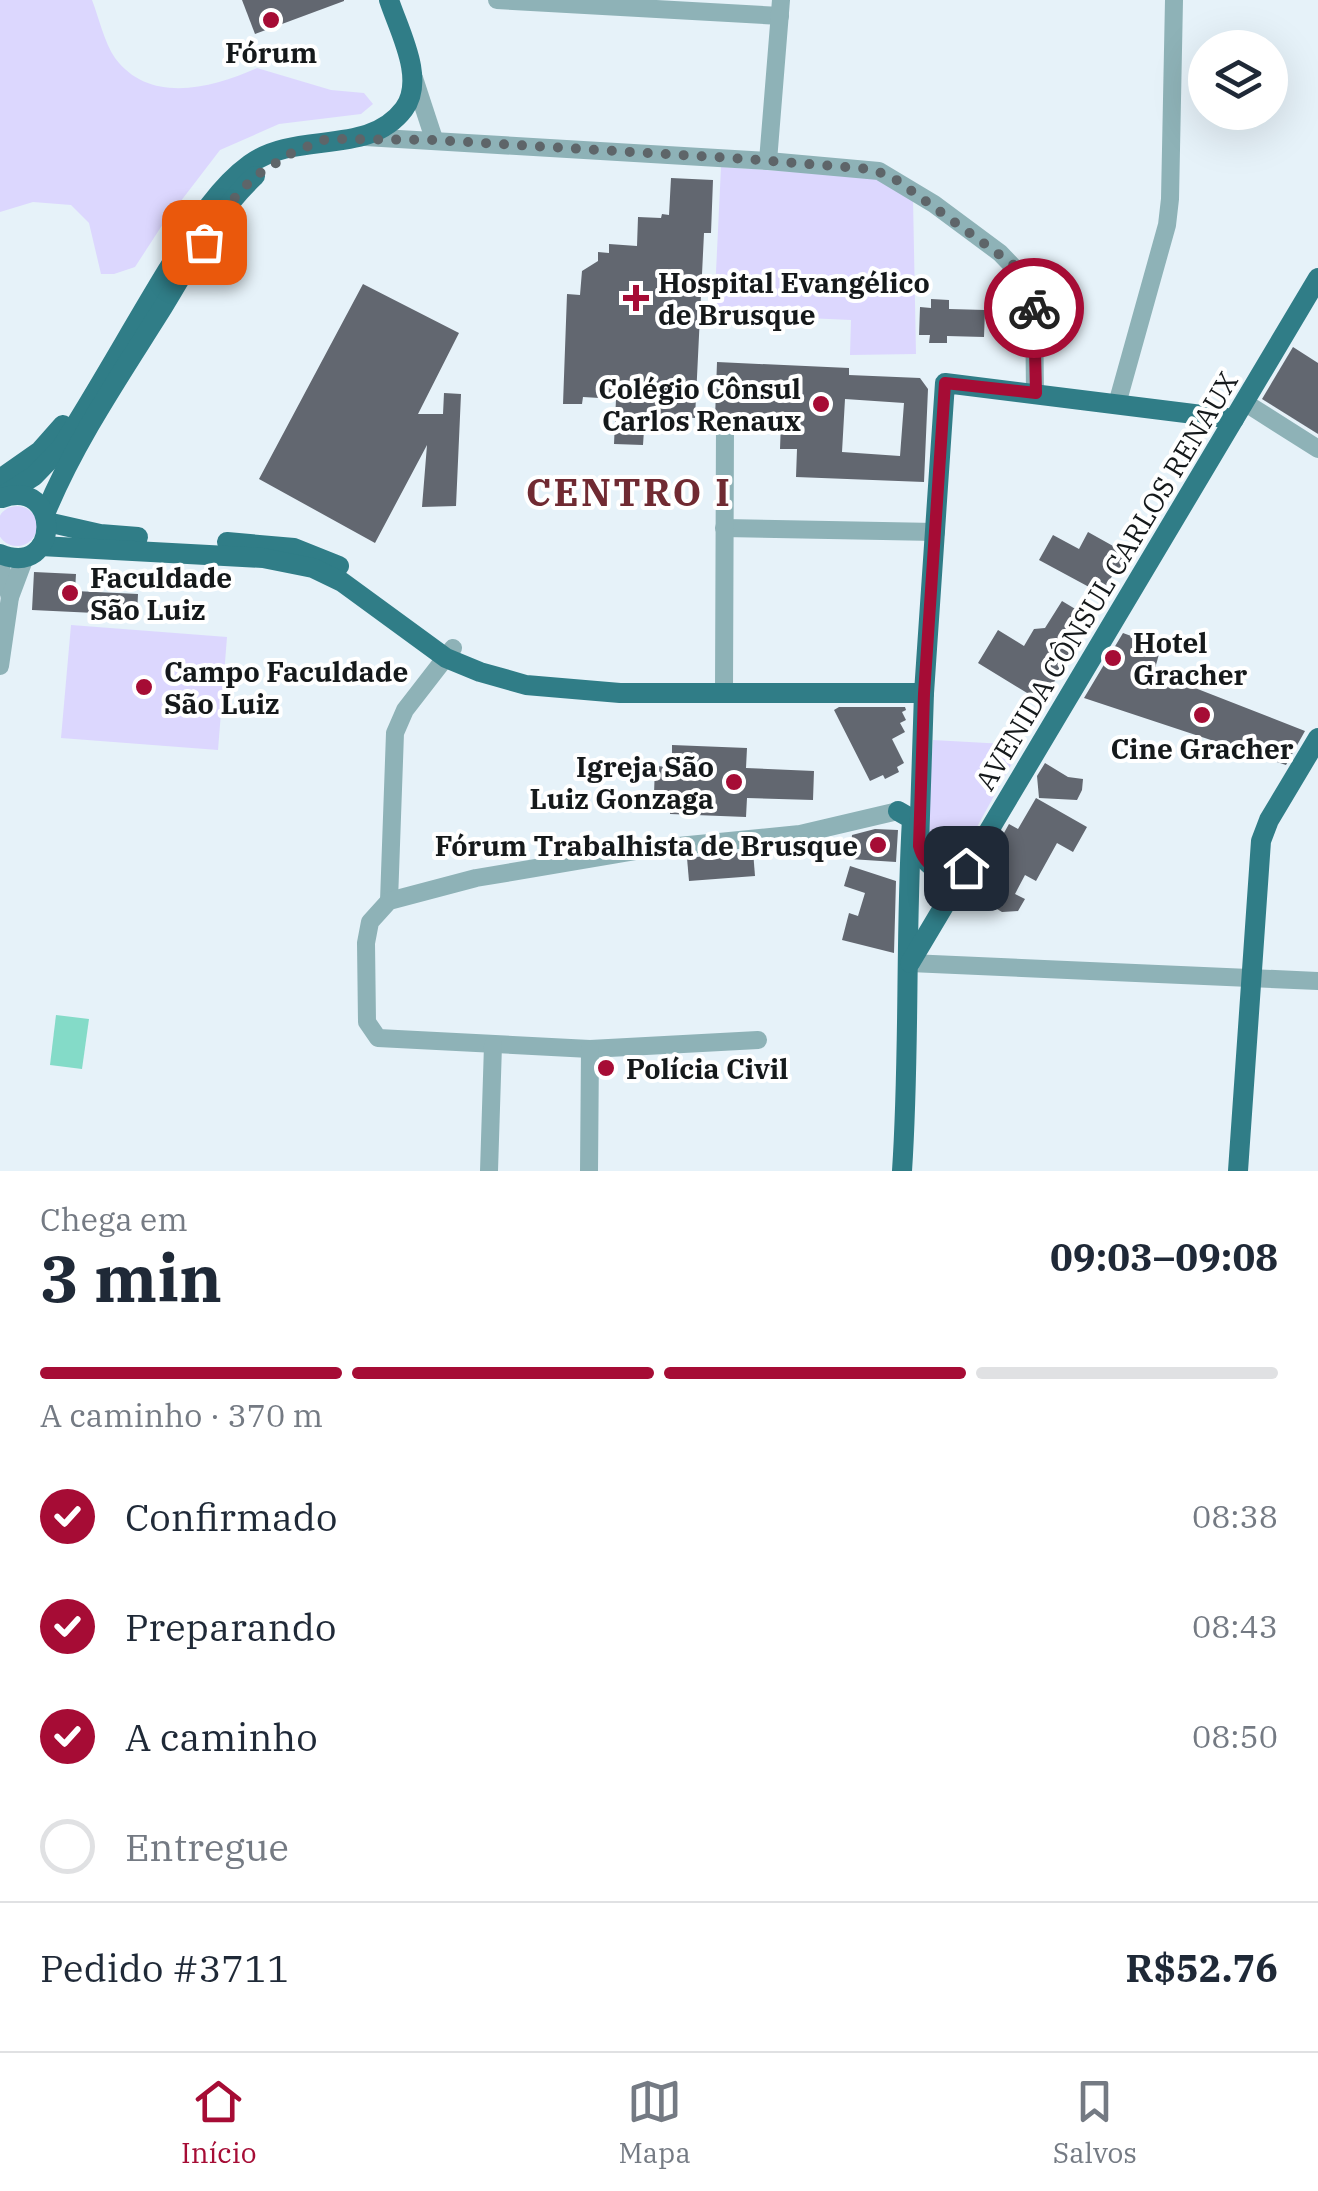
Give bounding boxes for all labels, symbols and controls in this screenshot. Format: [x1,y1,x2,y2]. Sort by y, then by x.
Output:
marker: Fórum [260,9,282,31]
map controls [1188,30,1288,130]
button: layers [1188,30,1288,130]
place label: Fórum [225,34,317,71]
pin [162,200,247,285]
icon: bag [177,215,232,270]
courier [984,258,1084,358]
place label: Hospital Evangélico de Brusque [658,264,930,333]
icon: bike [1007,281,1062,336]
marker: Hospital Evangélico de Brusque [623,285,649,311]
street label: AVENIDA CÔNSUL CARLOS RENAUX [966,365,1246,797]
place label: Colégio Cônsul Carlos Renaux [598,370,802,439]
marker: Colégio Cônsul Carlos Renaux [810,393,832,415]
district label: CENTRO I [526,467,732,516]
place label: Faculdade São Luiz [90,559,232,628]
marker: Faculdade São Luiz [59,582,81,604]
place label: Hotel Gracher [1133,624,1248,693]
marker: Hotel Gracher [1102,647,1124,669]
place label: Campo Faculdade São Luiz [164,653,408,722]
marker: Campo Faculdade São Luiz [133,676,155,698]
marker: Cine Gracher [1191,704,1213,726]
place label: Cine Gracher [1110,730,1294,767]
place label: Igreja São Luiz Gonzaga [530,748,714,817]
marker: Igreja São Luiz Gonzaga [723,771,745,793]
pin [924,826,1009,911]
place label: Fórum Trabalhista de Brusque [435,827,858,864]
marker: Fórum Trabalhista de Brusque [867,834,889,856]
icon: home [939,841,994,896]
place label: Polícia Civil [626,1050,788,1087]
marker: Polícia Civil [595,1057,617,1079]
text: Chega em [40,1198,188,1240]
text: 09:03–09:08 [1050,1232,1278,1281]
text: 3 min [40,1235,222,1320]
text: A caminho · 370 m [40,1394,323,1436]
icon: check [40,1489,95,1544]
text: Confirmado [125,1492,337,1541]
text: 08:38 [1192,1495,1278,1537]
icon: check [40,1599,95,1654]
text: Preparando [125,1602,336,1651]
text: 08:43 [1192,1605,1278,1647]
icon: check [40,1709,95,1764]
text: A caminho [125,1712,318,1761]
text: 08:50 [1192,1715,1278,1757]
text: Entregue [125,1822,289,1871]
text: Pedido #3711 [40,1943,290,1992]
text: R$52.76 [1126,1943,1278,1992]
tab: Início [181,2074,256,2171]
tab: Mapa [618,2074,691,2171]
tab: Salvos [1053,2074,1137,2171]

